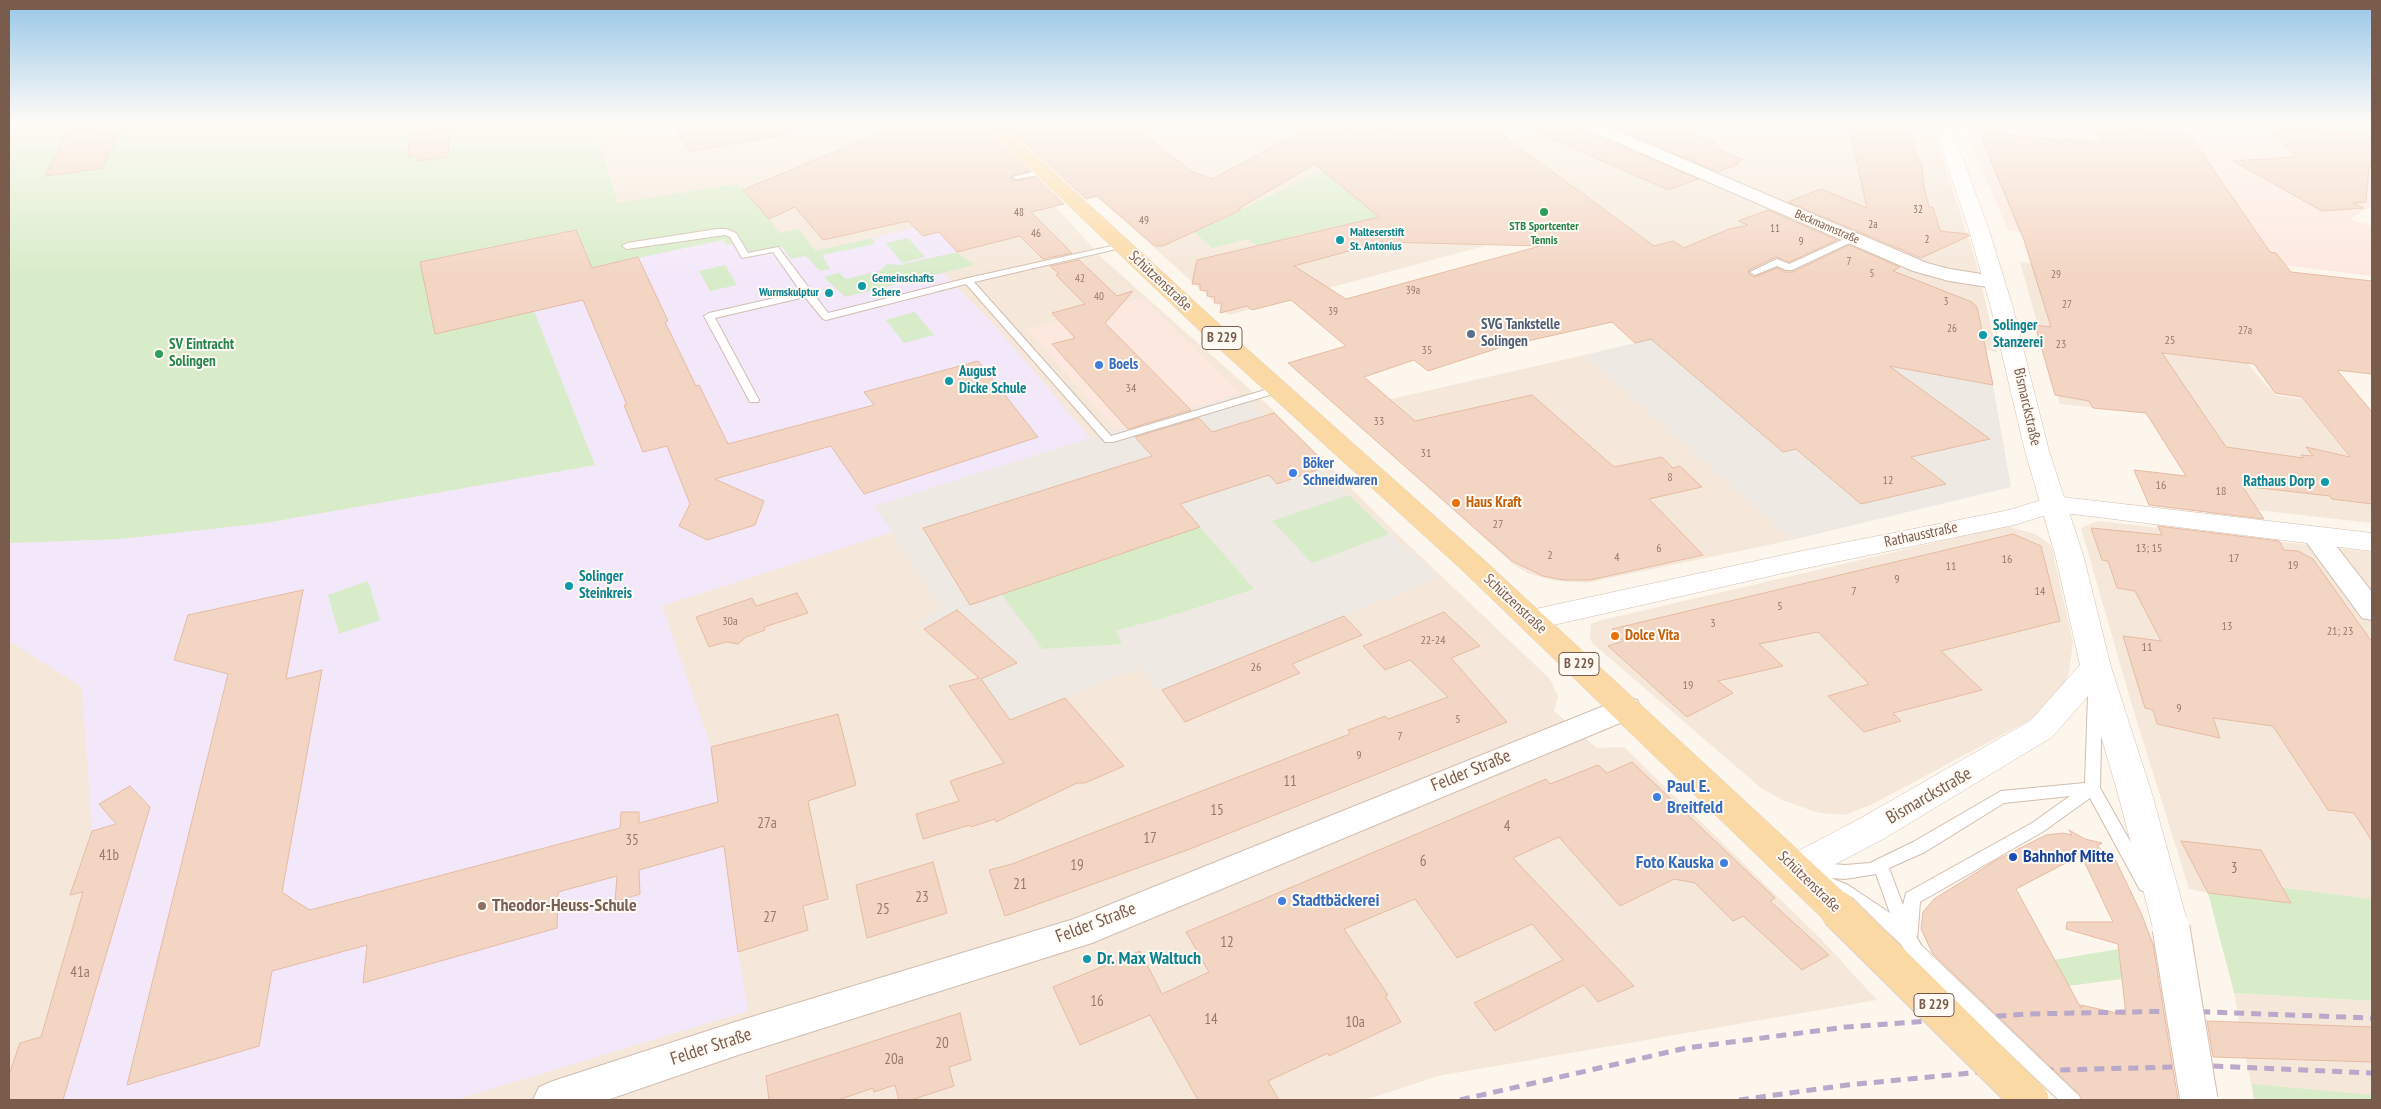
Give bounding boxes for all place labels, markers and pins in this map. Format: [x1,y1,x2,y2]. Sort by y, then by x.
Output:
marker: STB Sportcenter Tennis [1538,206,1550,218]
place label: STB Sportcenter Tennis [1509,220,1579,248]
place label: Malteserstift St. Antonius [1350,226,1404,254]
marker: Malteserstift St. Antonius [1334,234,1346,246]
place label: Gemeinschafts Schere [872,272,934,300]
marker: Gemeinschafts Schere [856,280,868,292]
place label: Wurmskulptur [759,286,819,300]
marker: Wurmskulptur [823,287,835,299]
place label: SVG Tankstelle Solingen [1481,316,1560,351]
place label: Solinger Stanzerei [1993,317,2043,352]
marker: SVG Tankstelle Solingen [1465,328,1477,340]
marker: Solinger Stanzerei [1977,329,1989,341]
place label: SV Eintracht Solingen [169,336,234,371]
marker: SV Eintracht Solingen [153,348,165,360]
place label: Boels [1109,356,1138,374]
marker: Boels [1093,359,1105,371]
place label: August Dicke Schule [959,363,1026,398]
marker: August Dicke Schule [943,375,955,387]
place label: Böker Schneidwaren [1303,455,1377,490]
marker: Böker Schneidwaren [1287,467,1299,479]
place label: Rathaus Dorp [2243,473,2315,491]
marker: Rathaus Dorp [2319,476,2331,488]
place label: Haus Kraft [1466,494,1522,512]
marker: Haus Kraft [1450,497,1462,509]
place label: Solinger Steinkreis [579,568,632,603]
marker: Solinger Steinkreis [563,580,575,592]
place label: Dolce Vita [1625,627,1679,645]
marker: Dolce Vita [1609,630,1621,642]
place label: Paul E. Breitfeld [1667,776,1723,819]
marker: Paul E. Breitfeld [1651,791,1663,803]
place label: Bahnhof Mitte [2023,846,2114,868]
marker: Bahnhof Mitte [2007,851,2019,863]
place label: Foto Kauska [1636,852,1714,874]
marker: Foto Kauska [1718,857,1730,869]
place label: Stadtbäckerei [1292,890,1379,912]
place label: Theodor-Heuss-Schule [492,895,637,917]
marker: Stadtbäckerei [1276,895,1288,907]
marker: Theodor-Heuss-Schule [476,900,488,912]
place label: Dr. Max Waltuch [1097,948,1201,970]
marker: Dr. Max Waltuch [1081,953,1093,965]

